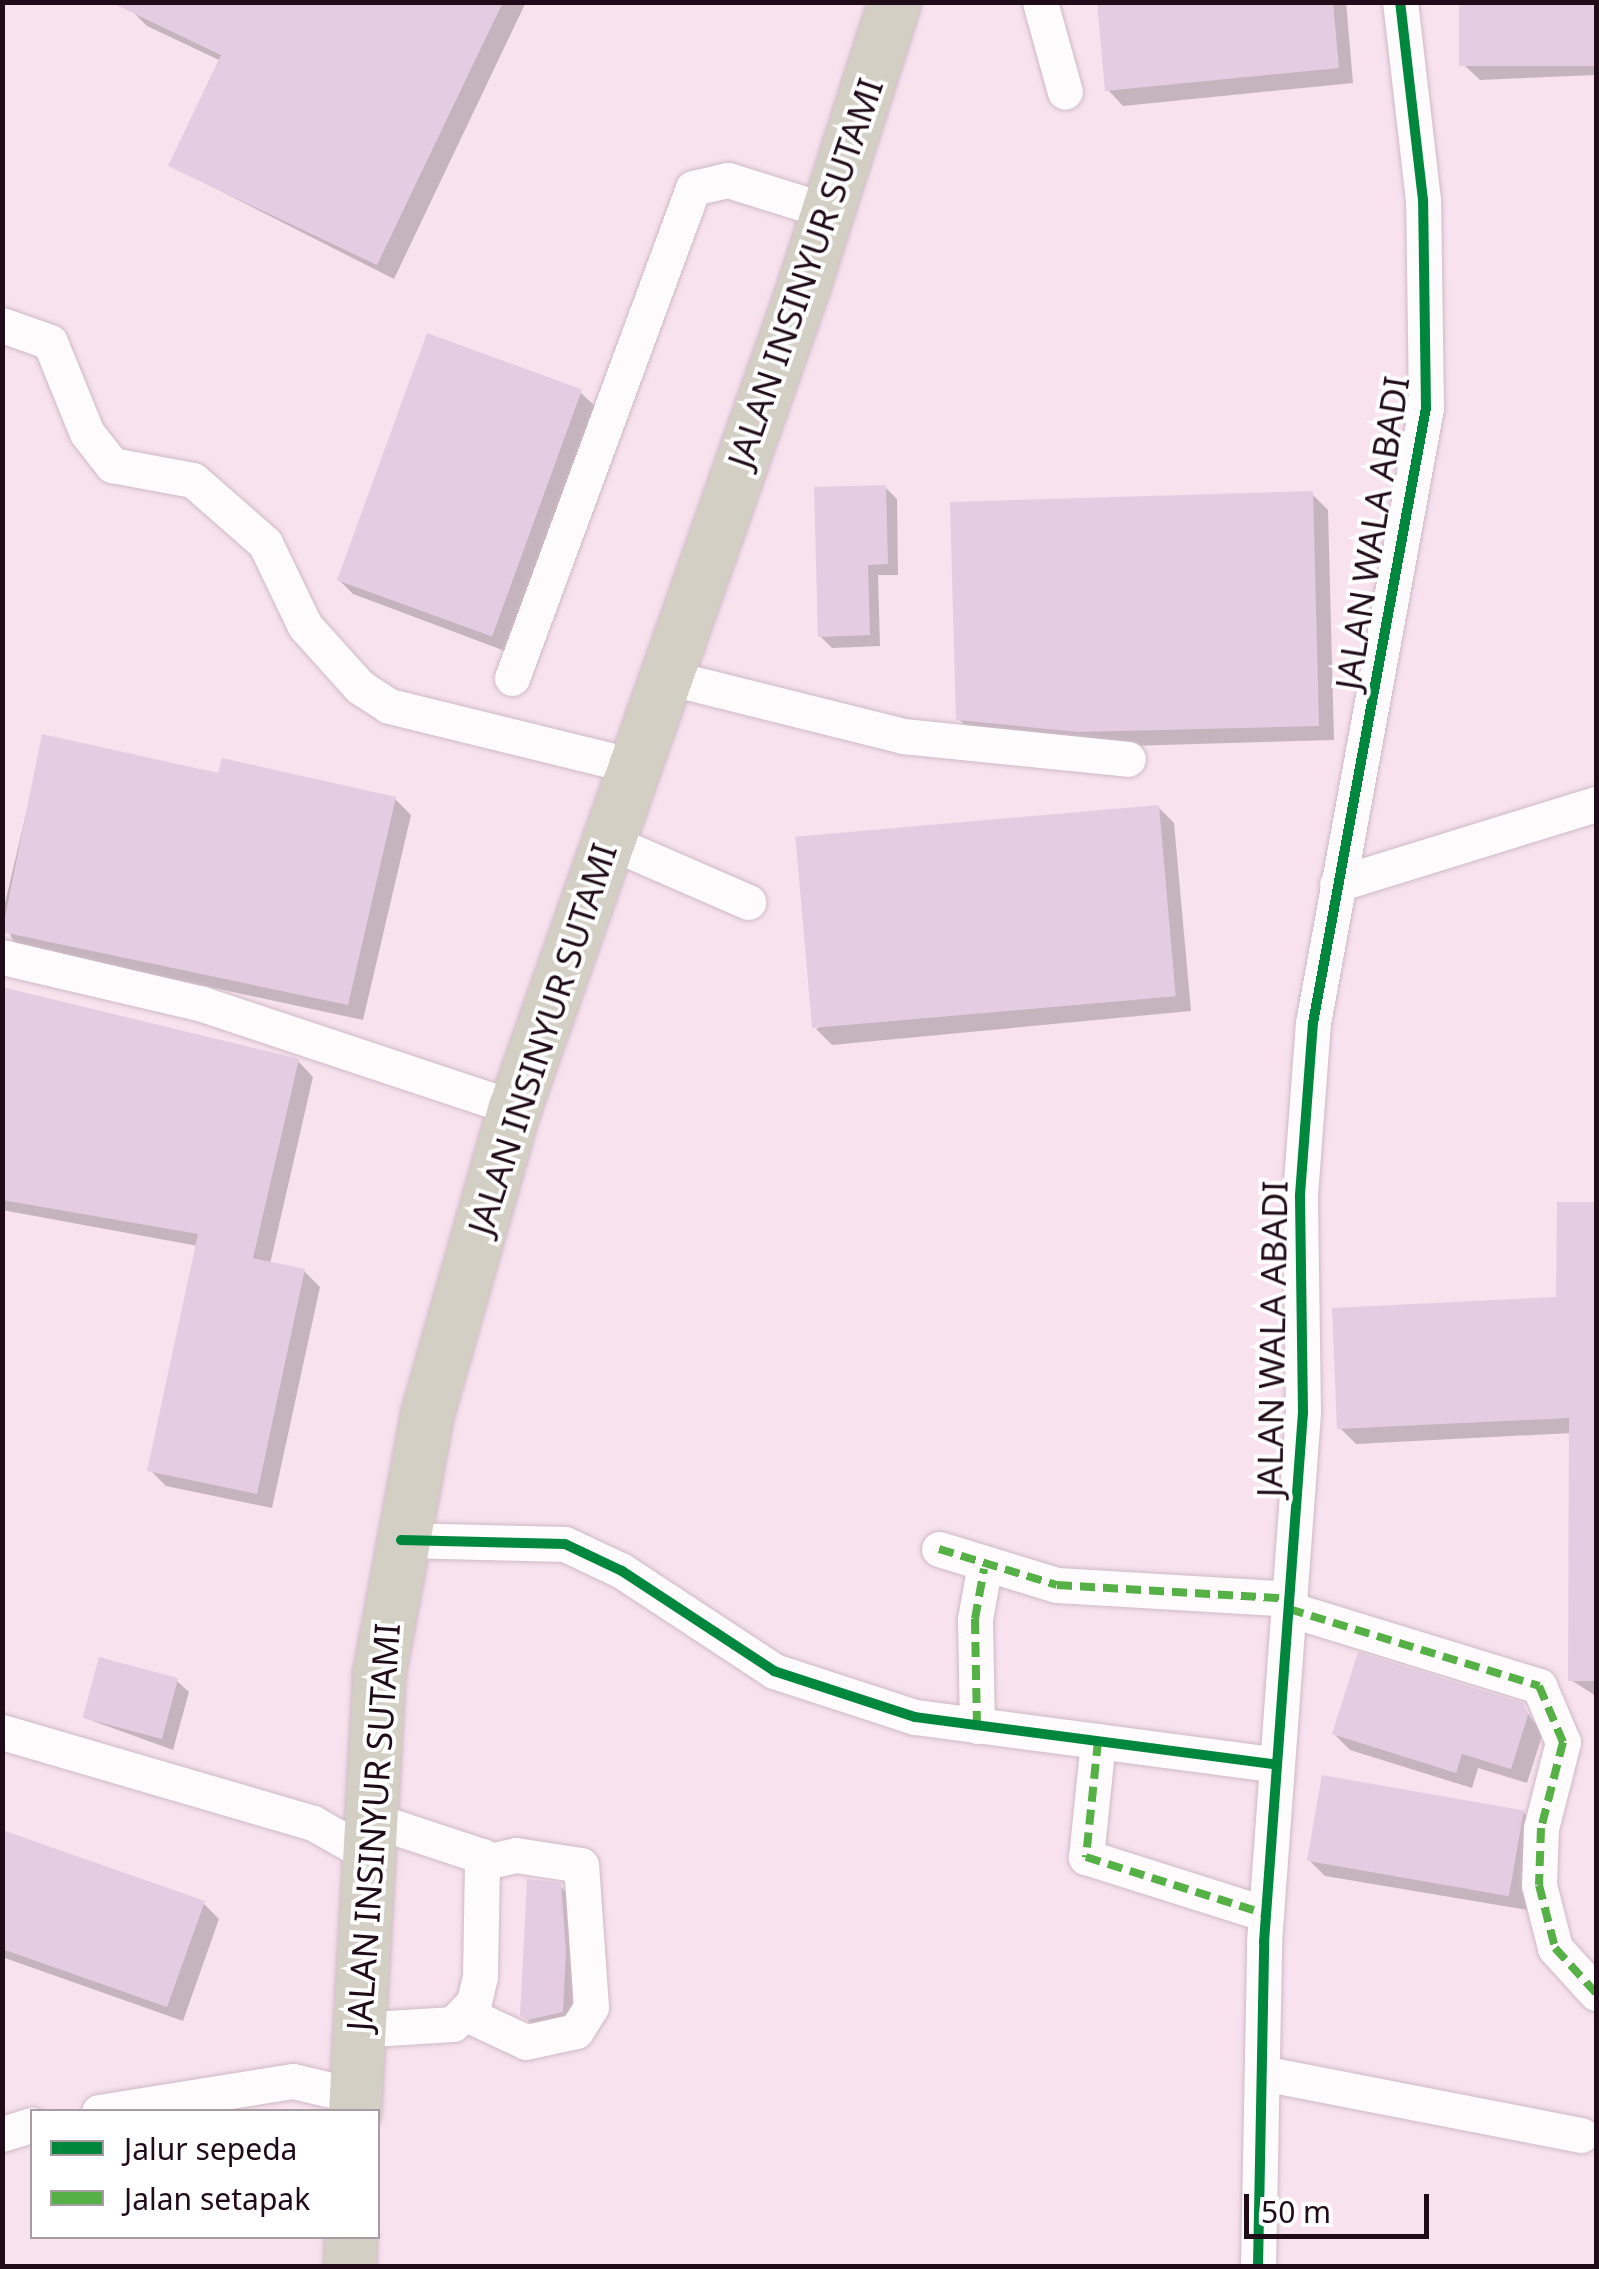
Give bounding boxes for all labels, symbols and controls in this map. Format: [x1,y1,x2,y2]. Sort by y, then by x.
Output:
street label: JALAN INSINYUR SUTAMI [719,73,891,473]
street label: JALAN WALA ABADI [1326,373,1418,693]
street label: JALAN INSINYUR SUTAMI [459,838,625,1240]
street label: JALAN WALA ABADI [1248,1180,1296,1498]
street label: JALAN INSINYUR SUTAMI [338,1622,408,2032]
legend [30,2109,380,2239]
text: Jalur sepeda [124,2128,297,2169]
scale bar [1249,2174,1434,2236]
text: Jalan setapak [124,2178,310,2219]
text: 50 m [1261,2191,1331,2232]

